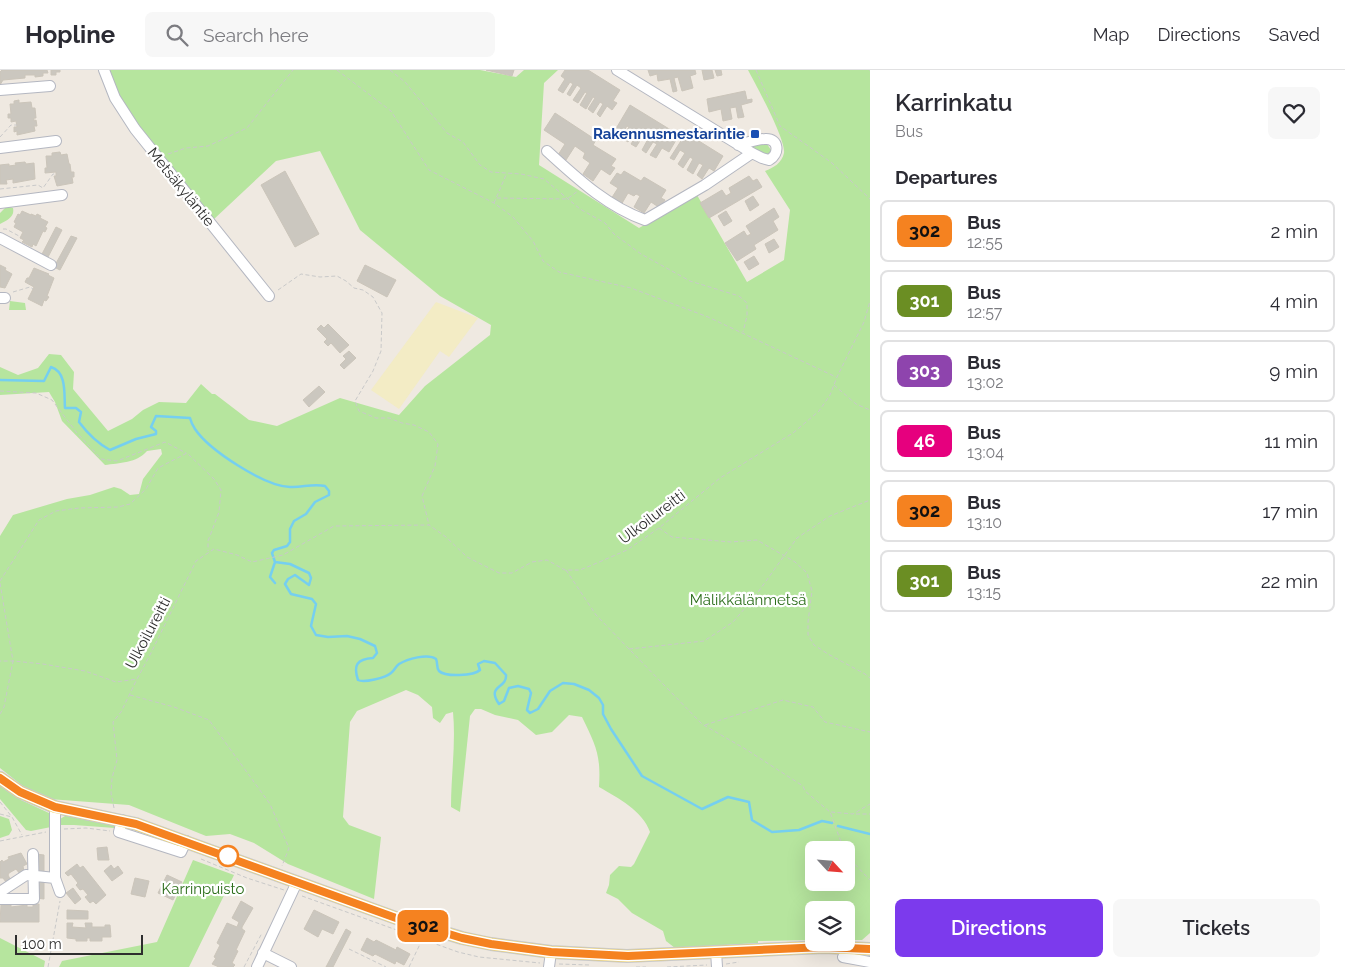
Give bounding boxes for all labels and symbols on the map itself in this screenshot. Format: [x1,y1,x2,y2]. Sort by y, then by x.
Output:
place label: Rakennusmestarintie [593,125,745,143]
marker: Rakennusmestarintie [749,128,761,140]
street label: Metsäkyläntie [144,144,218,230]
street label: Ulkoilureitti [615,486,689,548]
park label: Mälikkälänmetsä [690,591,806,609]
street label: Ulkoilureitti [122,594,174,672]
north arrow [805,841,855,891]
unlabelled marker [217,845,239,867]
park label: Karrinpuisto [162,880,245,898]
line badge: 302 [394,910,452,942]
scale bar [15,932,142,955]

